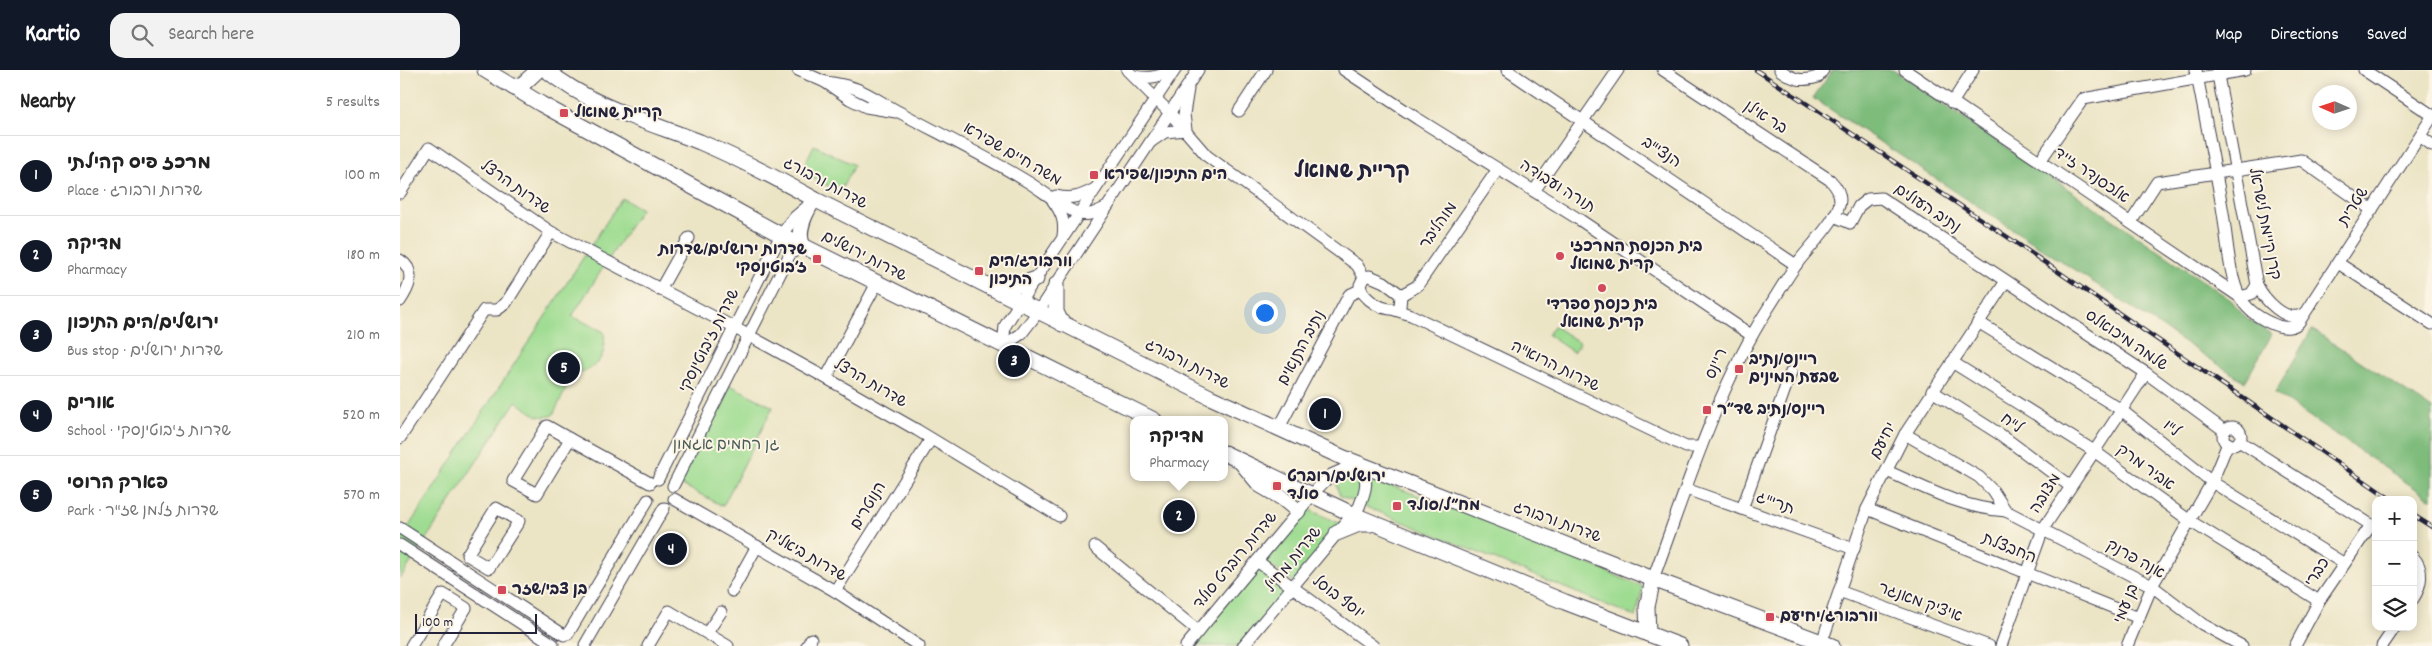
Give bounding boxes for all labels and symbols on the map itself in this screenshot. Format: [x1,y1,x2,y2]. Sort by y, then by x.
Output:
north arrow [2312,85,2357,130]
street label: בר אילן [1739,95,1791,141]
place label: קריית שמואל [574,102,662,125]
marker: קריית שמואל [558,107,570,119]
street label: משה חיים שפירא [959,117,1065,193]
street label: הנצי"ב [1637,131,1685,175]
street label: אלכסנדר זייד [2049,142,2133,210]
street label: שדרות ורבורג [779,152,871,216]
street label: שדרות הרצל [475,155,555,221]
street label: תורה ועבודה [1515,155,1599,219]
district label: קריית שמואל [1294,158,1410,188]
place label: הים התיכון/שפירא [1104,164,1227,187]
street label: קרן קיימת לישראל [2242,166,2286,282]
marker: הים התיכון/שפירא [1088,169,1100,181]
street label: נתיב העולים [1889,179,1965,239]
street label: שטרית [2332,183,2375,232]
street label: מוהליבר [1414,198,1464,254]
street label: שדרות ירושלים [817,226,911,288]
place label: בית הכנסת המרכזי קרית שמואל [1570,236,1703,277]
place label: שדרות ירושלים/שדרות ז׳בוטינסקי [657,239,808,280]
marker: בית הכנסת המרכזי קרית שמואל [1554,250,1566,262]
place label: וורבורג/הים התיכון [989,251,1072,292]
marker: שדרות ירושלים/שדרות ז׳בוטינסקי [811,253,823,265]
marker: וורבורג/הים התיכון [973,265,985,277]
marker: בית כנסת ספרדי קרית שמואל [1596,282,1608,294]
street label: שדרות ז'בוטינסקי [674,285,746,397]
place label: בית כנסת ספרדי קרית שמואל [1546,294,1658,335]
your location [1252,300,1278,326]
street label: שלמה מיכואלס [2080,305,2172,377]
street label: נתיב התנאים [1273,306,1331,390]
street label: שדרות ורבורג [1141,334,1234,396]
street label: שדרות הרוא"ה [1507,336,1604,399]
pin: 3 [998,342,1030,380]
street label: ריינס [1700,345,1734,383]
pin: 5 [548,349,580,387]
place label: ריינס/נתיב שבעת המינים [1748,349,1840,390]
street label: שדרות הרצל [829,354,911,414]
marker: ריינס/נתיב שבעת המינים [1733,363,1745,375]
pin: 1 [1309,395,1341,433]
place label: ריינס/נתיב שד״ר [1717,399,1825,422]
marker: ריינס/נתיב שד״ר [1701,404,1713,416]
street label: ל"ח [1995,408,2027,440]
street label: ל"ו [2157,415,2185,444]
street label: יחיעם [1865,419,1903,463]
park label: גן רחמים אגמון [673,434,779,457]
street label: אביר מרק [2111,439,2179,497]
place label: ירושלים/רוברט סולד [1287,466,1386,507]
street label: מצובה [2025,469,2067,519]
street label: הנוטרים [845,478,893,534]
marker: ירושלים/רוברט סולד [1271,480,1283,492]
street label: תרי"ג [1752,486,1798,522]
place label: מח״ל/סולד [1407,495,1480,518]
street label: שדרות ורבורג [1510,496,1604,550]
pin: 2 [1163,497,1195,535]
marker: מח״ל/סולד [1391,500,1403,512]
street label: שדרות רוברט סולד [1188,507,1284,615]
street label: שדרות מח"ל [1260,522,1328,598]
street label: שדרות ביאליק [762,524,851,588]
street label: החבצלת [1977,527,2040,570]
pin: 4 [655,530,687,568]
street label: אנה פרנק [2101,534,2169,586]
street label: כברי [2300,554,2336,592]
street label: יוסף בוסל [1307,571,1369,625]
street label: איציק מאנגר [1875,577,1965,629]
place label: בן צבי/שזר [512,579,588,602]
street label: בן עמי [2109,581,2145,627]
marker: בן צבי/שזר [496,584,508,596]
place label: וורבורג/יחיעם [1780,606,1878,629]
scale bar [415,611,538,634]
marker: וורבורג/יחיעם [1764,611,1776,623]

